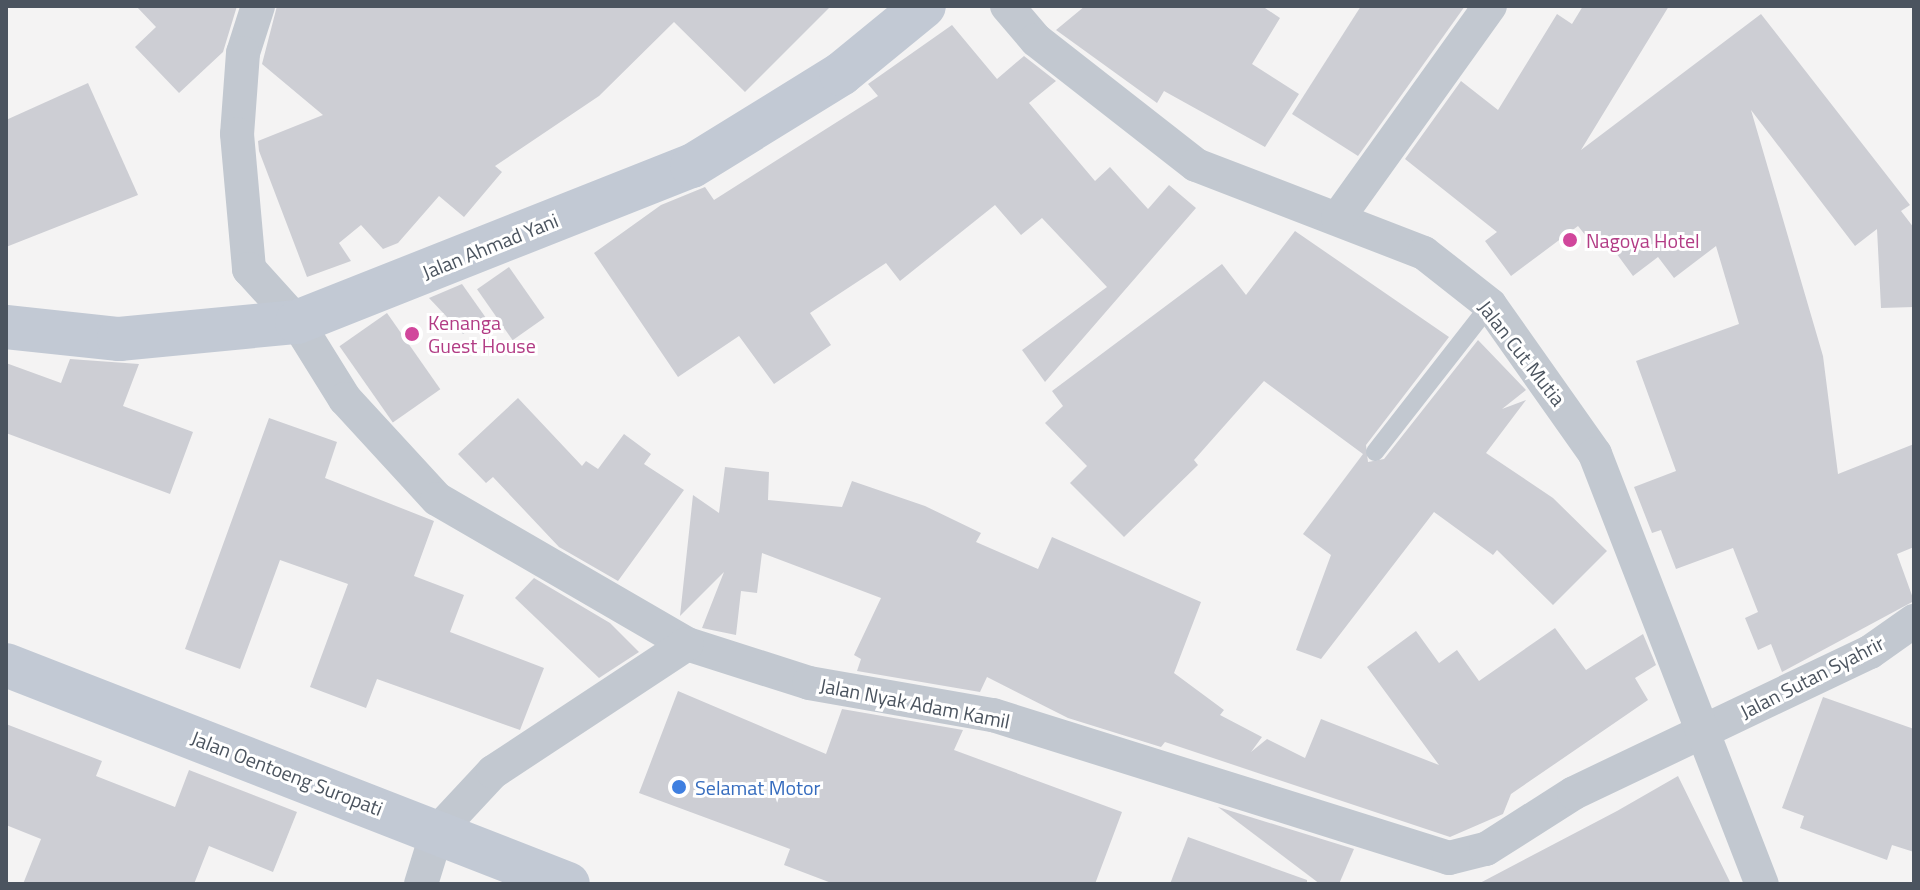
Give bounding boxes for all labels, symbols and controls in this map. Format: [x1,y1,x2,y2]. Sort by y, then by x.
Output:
street label: Jalan Ahmad Yani [418,208,562,284]
place label: Nagoya Hotel [1586,228,1700,252]
marker: Nagoya Hotel [1561,231,1579,249]
street label: Jalan Cut Mutia [1473,296,1571,410]
place label: Kenanga Guest House [428,310,536,357]
marker: Kenanga Guest House [403,325,421,343]
street label: Jalan Sutan Syahrir [1736,630,1888,724]
street label: Jalan Nyak Adam Kamil [818,673,1012,733]
street label: Jalan Oentoeng Suropati [188,725,386,821]
place label: Selamat Motor [695,775,820,799]
marker: Selamat Motor [670,778,688,796]

